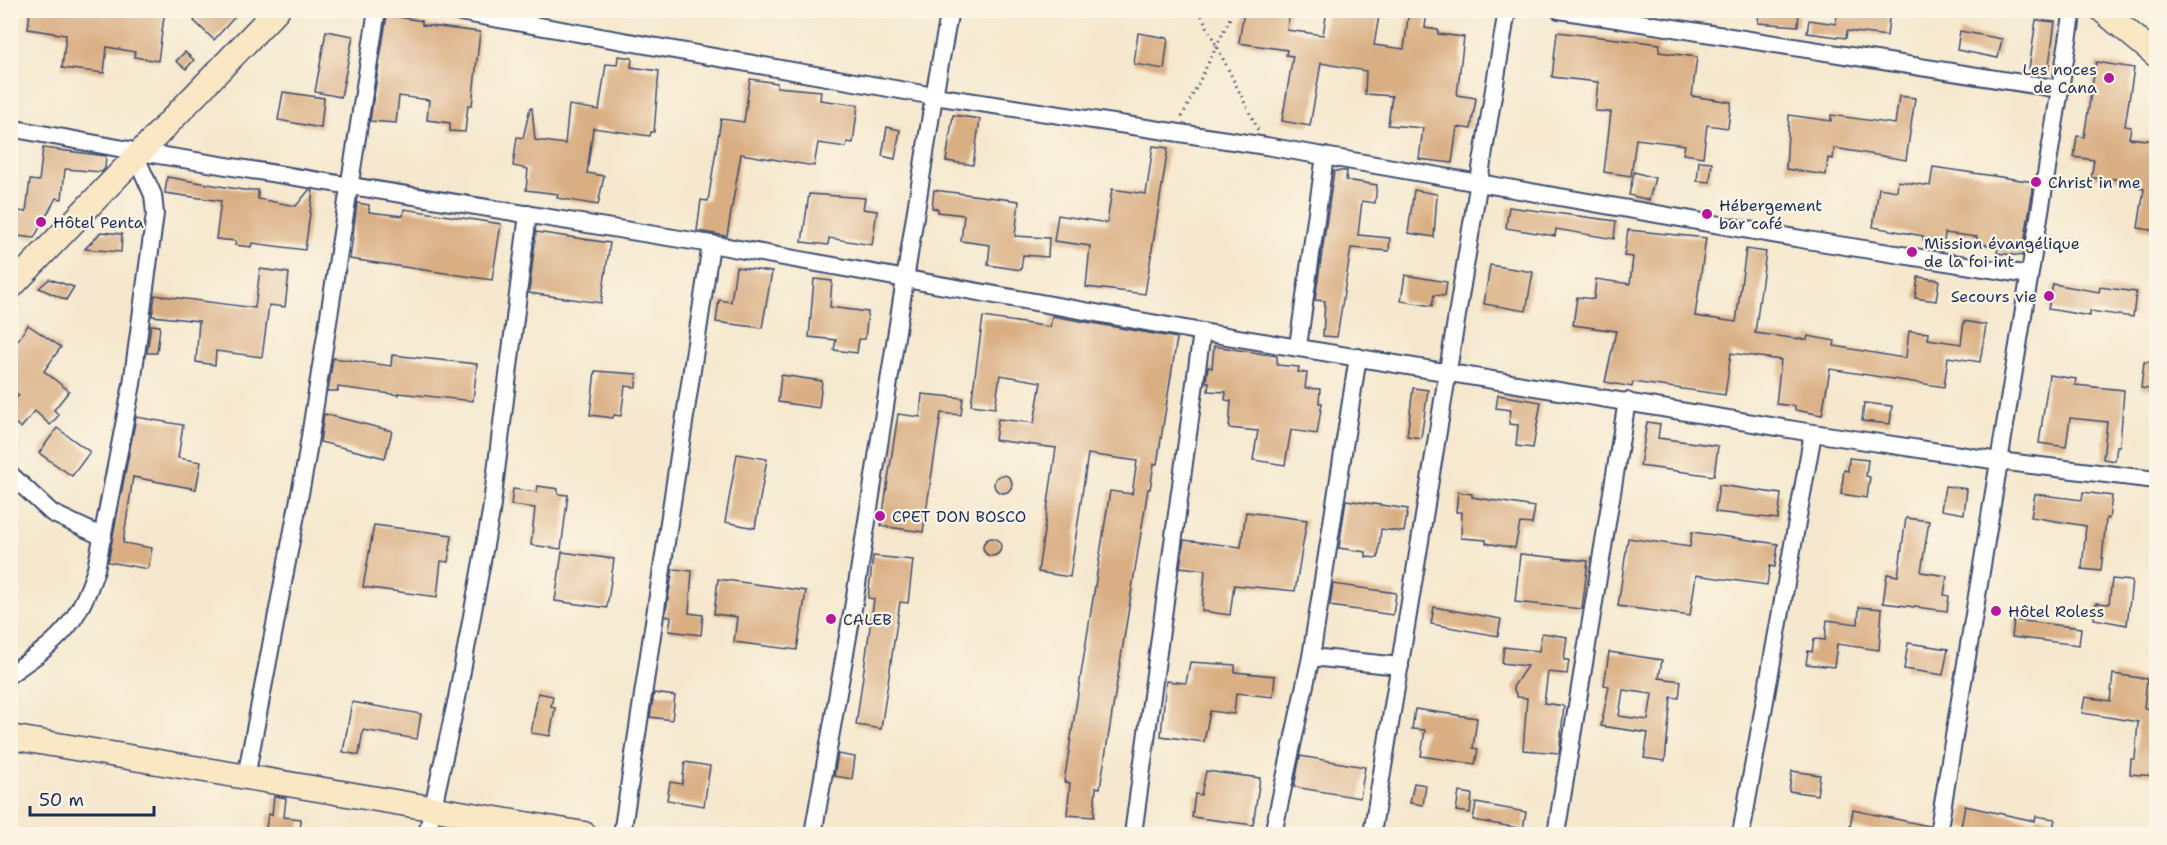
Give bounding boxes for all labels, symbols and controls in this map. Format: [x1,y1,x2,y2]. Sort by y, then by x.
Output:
place label: Les noces de Cana [2022,59,2097,98]
marker: Les noces de Cana [2102,71,2116,85]
place label: Christ in me [2048,172,2141,193]
marker: Christ in me [2029,175,2043,189]
place label: Hébergement bar café [1719,195,1822,234]
marker: Hébergement bar café [1700,207,1714,221]
place label: Hôtel Penta [53,212,144,233]
marker: Hôtel Penta [34,215,48,229]
place label: Mission évangélique de la foi int [1924,233,2080,272]
marker: Mission évangélique de la foi int [1905,245,1919,259]
place label: Secours vie [1951,286,2037,307]
marker: Secours vie [2042,289,2056,303]
place label: CPET DON BOSCO [892,506,1026,527]
marker: CPET DON BOSCO [873,509,887,523]
place label: Hôtel Roless [2008,601,2104,622]
marker: Hôtel Roless [1989,604,2003,618]
place label: CALEB [843,609,892,630]
marker: CALEB [824,612,838,626]
scale bar [30,779,154,817]
text: 50 m [39,788,84,812]

